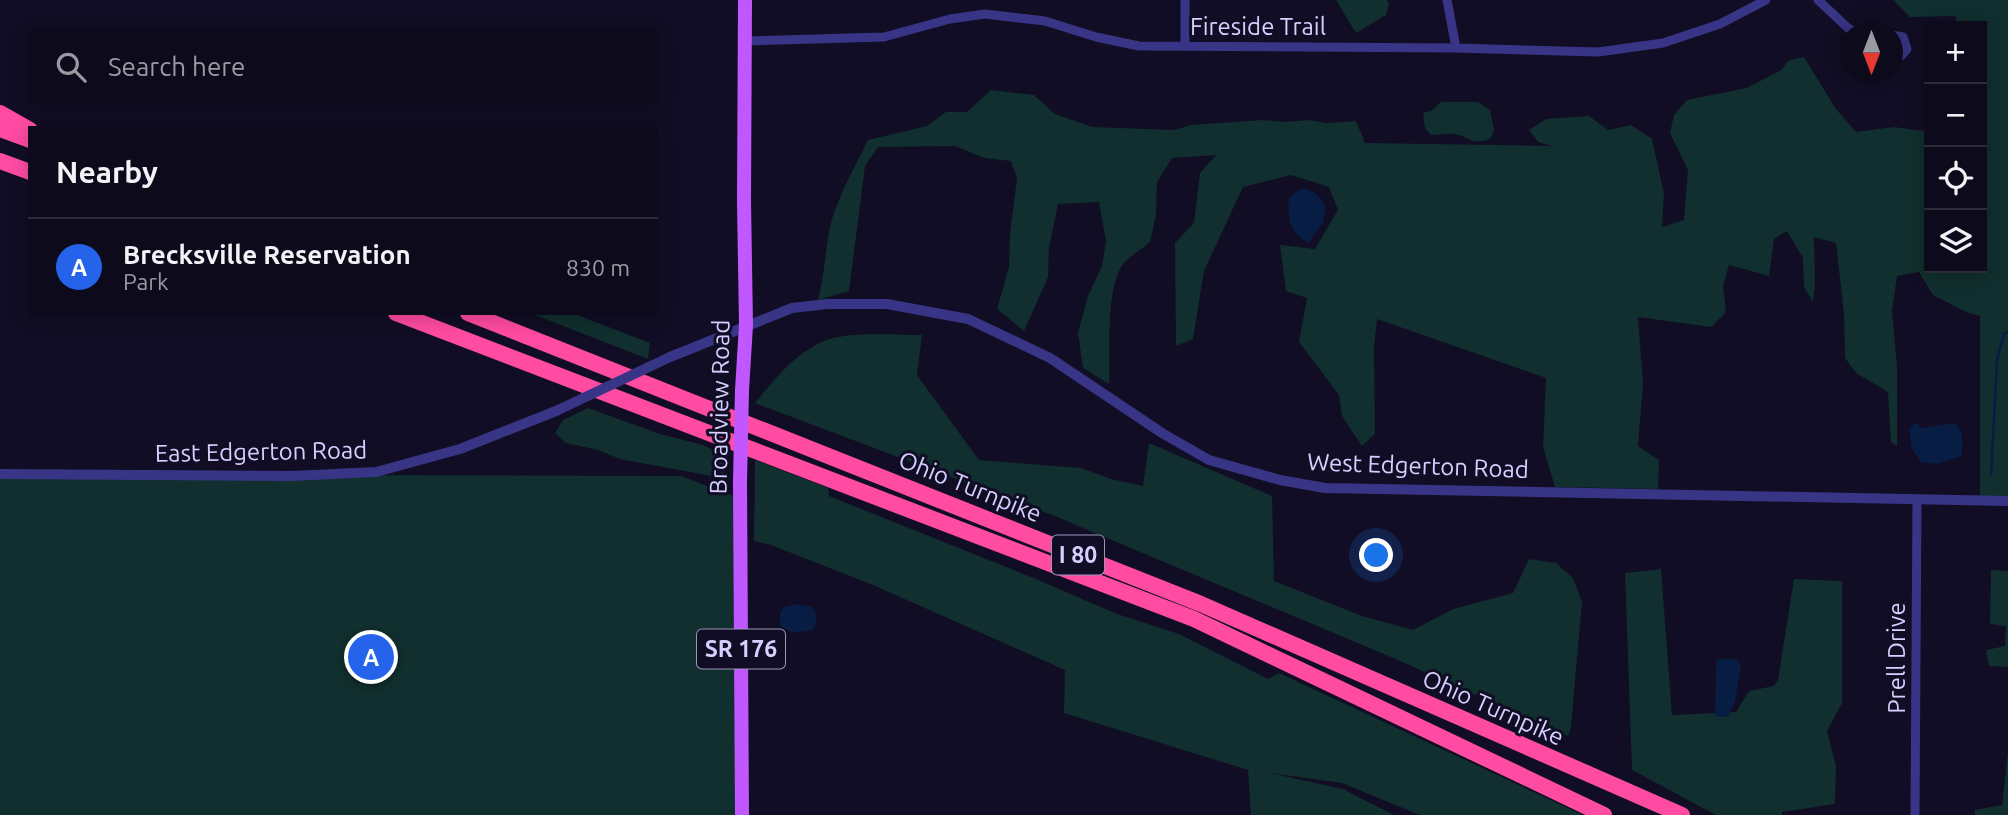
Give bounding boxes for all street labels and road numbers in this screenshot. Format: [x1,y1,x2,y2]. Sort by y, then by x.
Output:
street label: Fireside Trail [1190,13,1326,40]
street label: Broadview Road [704,319,735,495]
street label: East Edgerton Road [155,436,367,467]
street label: Ohio Turnpike [895,446,1046,527]
street label: West Edgerton Road [1307,448,1529,483]
road number: I 80 [1052,536,1104,575]
street label: Prell Drive [1883,602,1910,714]
road number: SR 176 [697,629,785,668]
street label: Ohio Turnpike [1418,664,1568,751]

